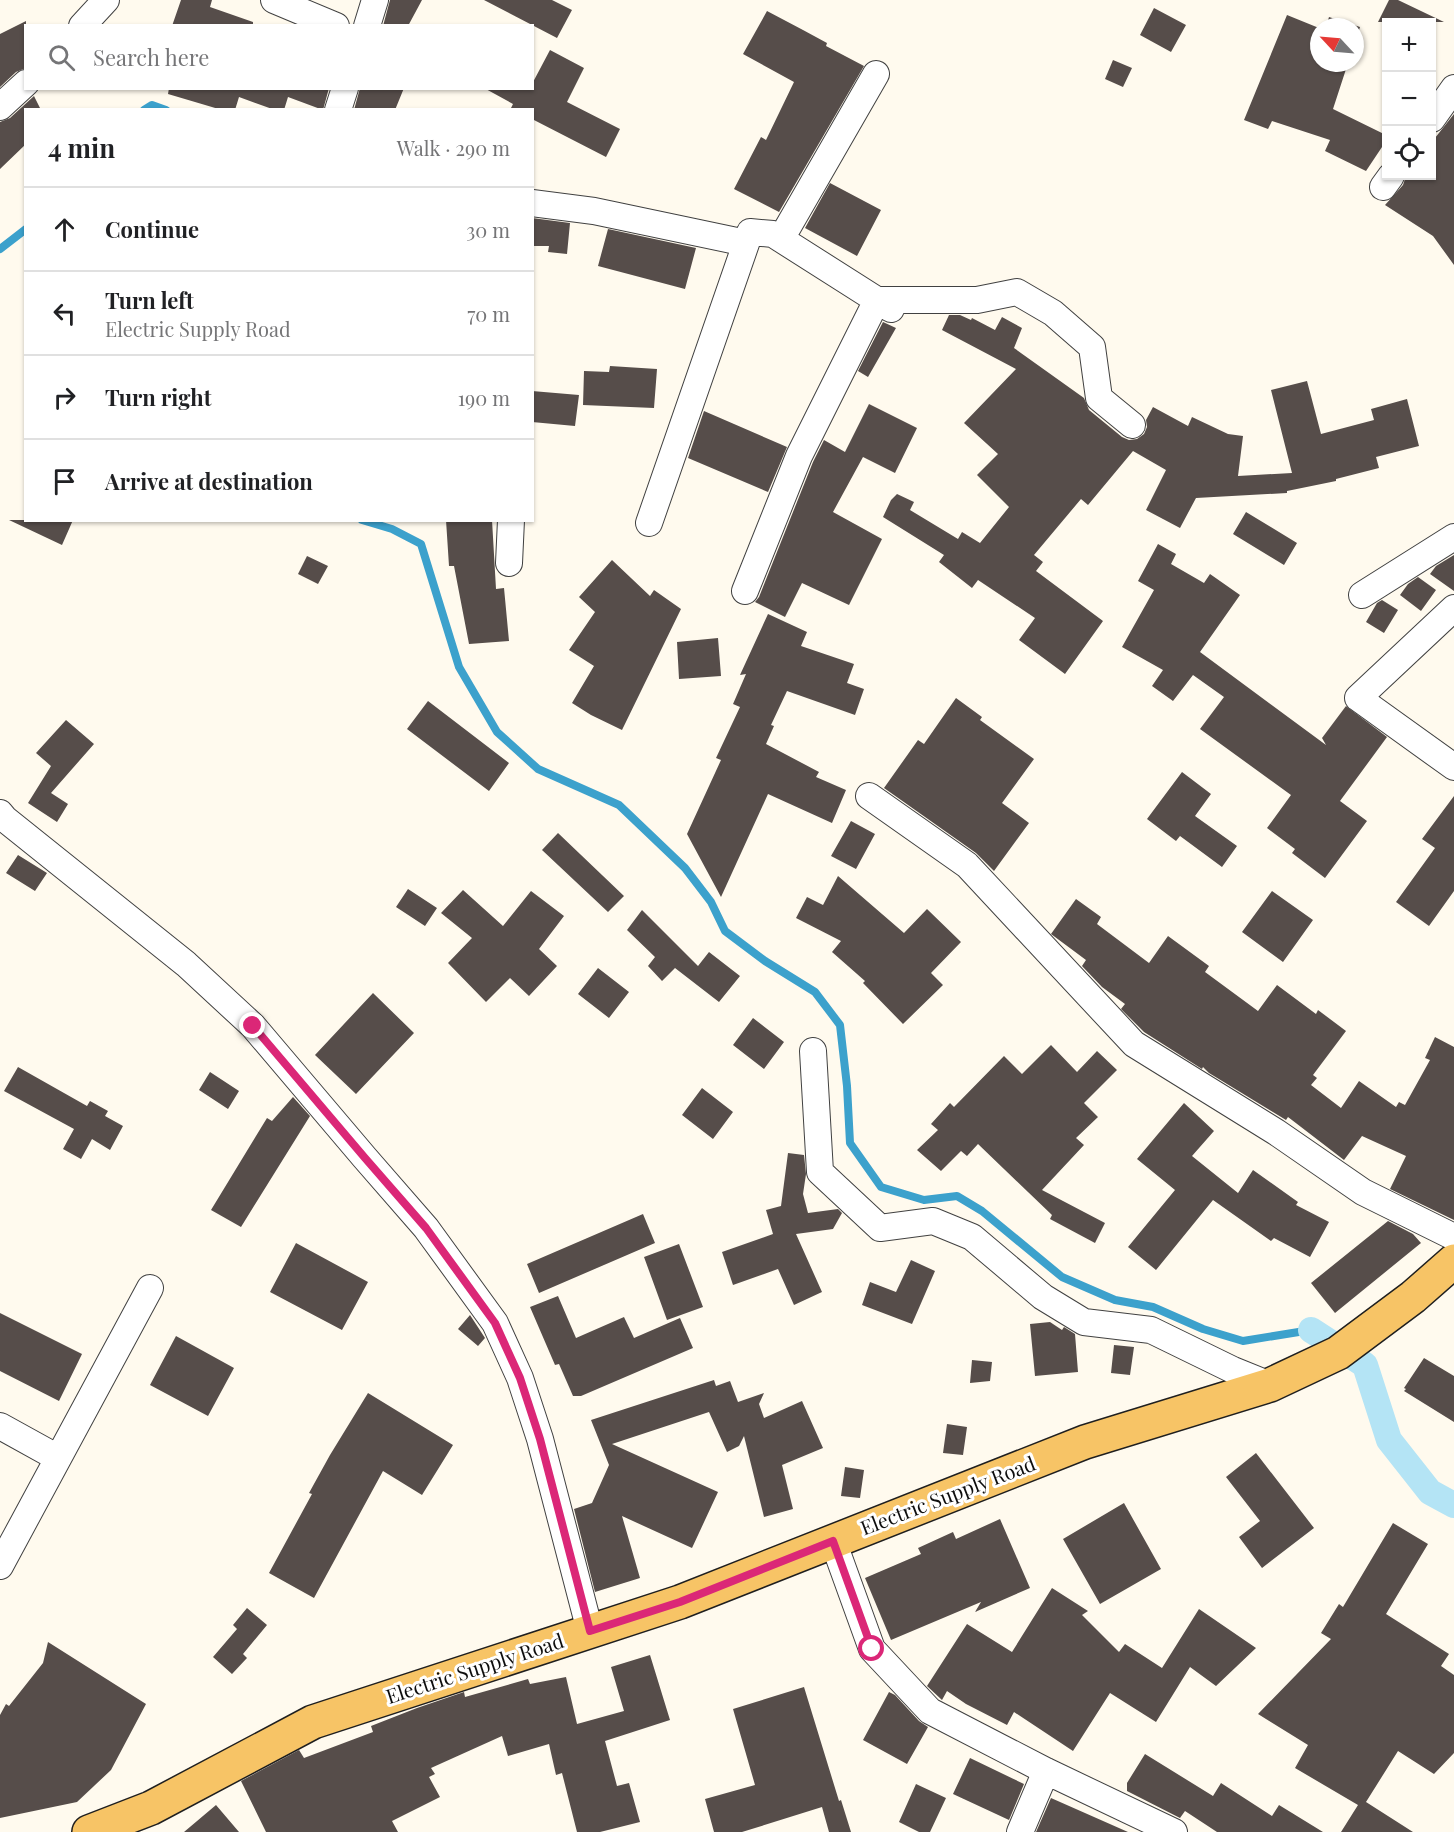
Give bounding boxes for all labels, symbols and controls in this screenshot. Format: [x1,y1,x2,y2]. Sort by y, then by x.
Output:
north arrow [1310,18,1364,72]
map controls [1382,18,1436,180]
button: + [1382,18,1436,72]
search box [24,24,534,90]
icon: search [45,41,78,74]
text: Search here [93,42,209,72]
button: − [1382,72,1436,126]
button: locate [1382,126,1436,180]
text: 4 min [48,130,115,165]
text: Walk · 290 m [397,134,510,161]
icon: ahead [48,213,81,246]
text: Continue [105,214,199,244]
text: 30 m [466,216,510,243]
text: Turn left [105,285,194,315]
icon: left [48,297,81,330]
text: 70 m [467,300,510,327]
text: Electric Supply Road [105,315,291,342]
icon: right [48,381,81,414]
text: Turn right [105,382,211,412]
text: 190 m [458,384,510,411]
icon: arrive [48,465,81,498]
text: Arrive at destination [105,466,313,496]
route end [239,1012,265,1038]
street label: Electric Supply Road [856,1449,1039,1540]
street label: Electric Supply Road [382,1626,567,1709]
route start [858,1635,884,1661]

